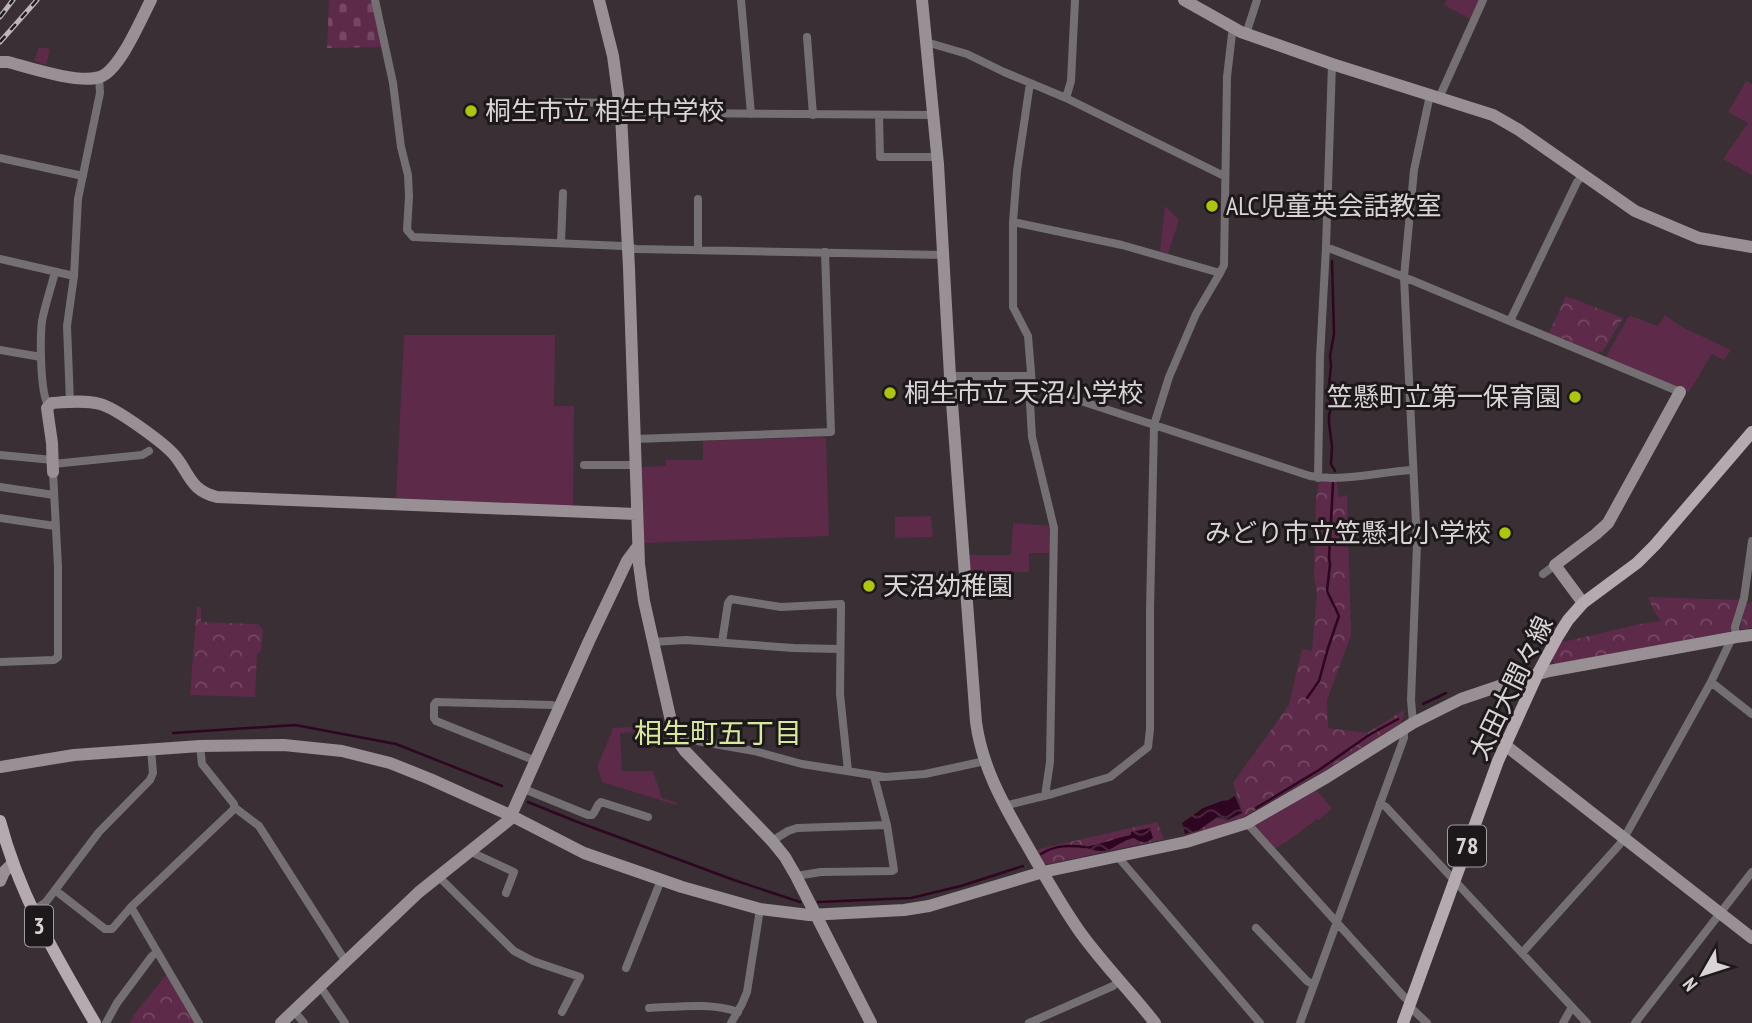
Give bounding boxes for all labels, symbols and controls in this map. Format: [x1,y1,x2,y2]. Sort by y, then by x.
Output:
place label: 桐生市立 相生中学校 [485,94,725,127]
marker: 桐生市立 相生中学校 [463,103,479,119]
place label: ALC児童英会話教室 [1226,189,1442,222]
marker: ALC児童英会話教室 [1204,198,1220,214]
place label: 桐生市立 天沼小学校 [904,376,1144,409]
place label: 笠懸町立第一保育園 [1327,380,1561,413]
marker: 桐生市立 天沼小学校 [882,385,898,401]
marker: 笠懸町立第一保育園 [1567,389,1583,405]
place label: みどり市立笠懸北小学校 [1205,516,1491,549]
marker: みどり市立笠懸北小学校 [1497,525,1513,541]
place label: 天沼幼稚園 [883,569,1013,602]
marker: 天沼幼稚園 [861,578,877,594]
street label: 太田大間々線 [1462,610,1560,765]
district label: 相生町五丁目 [634,714,802,751]
road number: 78 [1448,826,1486,866]
road number: 3 [25,906,53,946]
north arrow [1668,939,1738,1009]
text: N [1677,973,1702,996]

